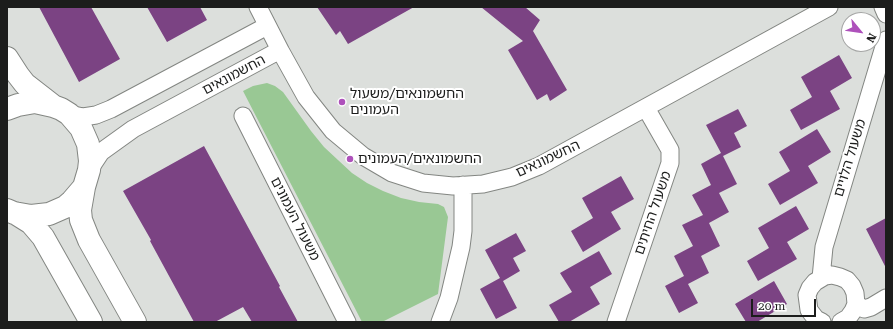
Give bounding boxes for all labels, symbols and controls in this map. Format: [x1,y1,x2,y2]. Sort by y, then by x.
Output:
north arrow [841,12,881,52]
text: N [863,31,879,44]
street label: החשמונאים [200,51,268,99]
place label: החשמונאים/משעול העמונים [350,86,464,118]
marker: החשמונאים/משעול העמונים [337,97,347,107]
street label: משעול הלויים [830,117,870,199]
street label: החשמונאים [513,137,583,181]
place label: החשמונאים/העמונים [358,151,482,167]
marker: החשמונאים/העמונים [345,154,355,164]
street label: משעול החיתים [631,169,675,257]
street label: משעול העמונים [267,174,323,264]
scale bar [753,291,818,317]
text: 20 m [758,299,785,313]

